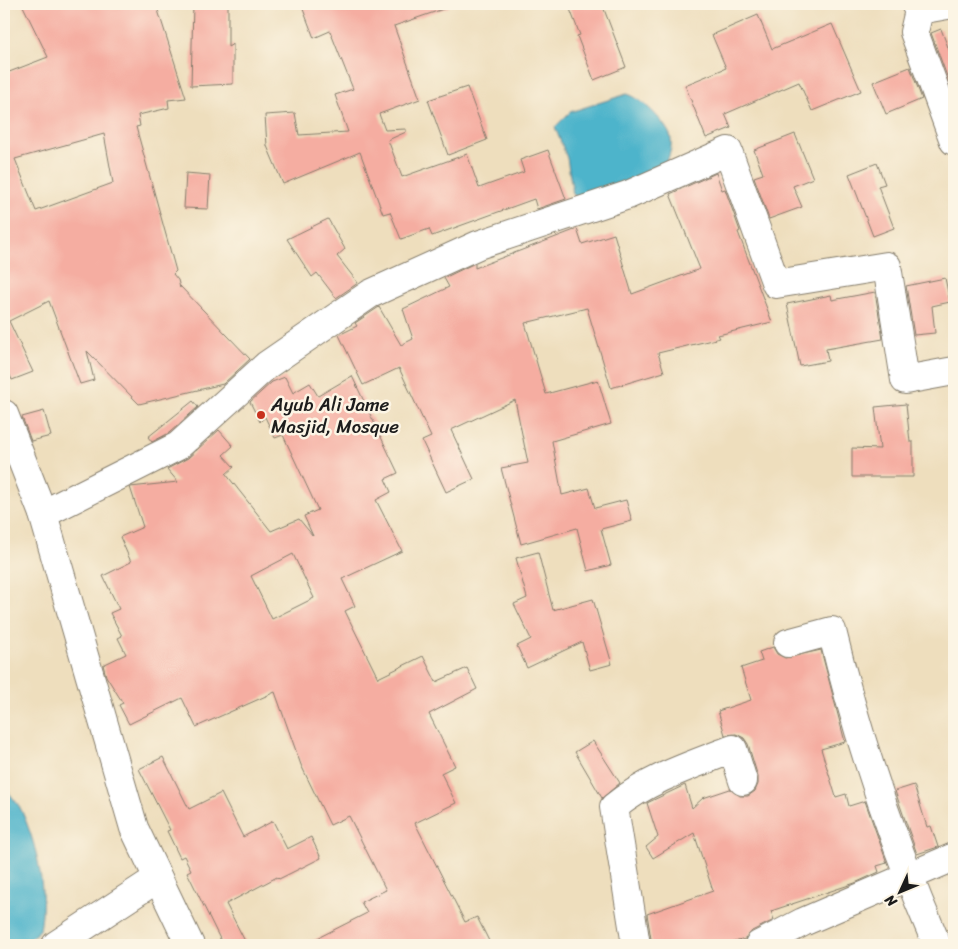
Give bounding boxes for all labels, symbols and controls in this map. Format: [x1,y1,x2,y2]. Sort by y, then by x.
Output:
place label: Ayub Ali Jame Masjid, Mosque [270,388,399,443]
marker: Ayub Ali Jame Masjid, Mosque [255,409,267,421]
north arrow [876,866,926,916]
text: N [878,888,904,914]

